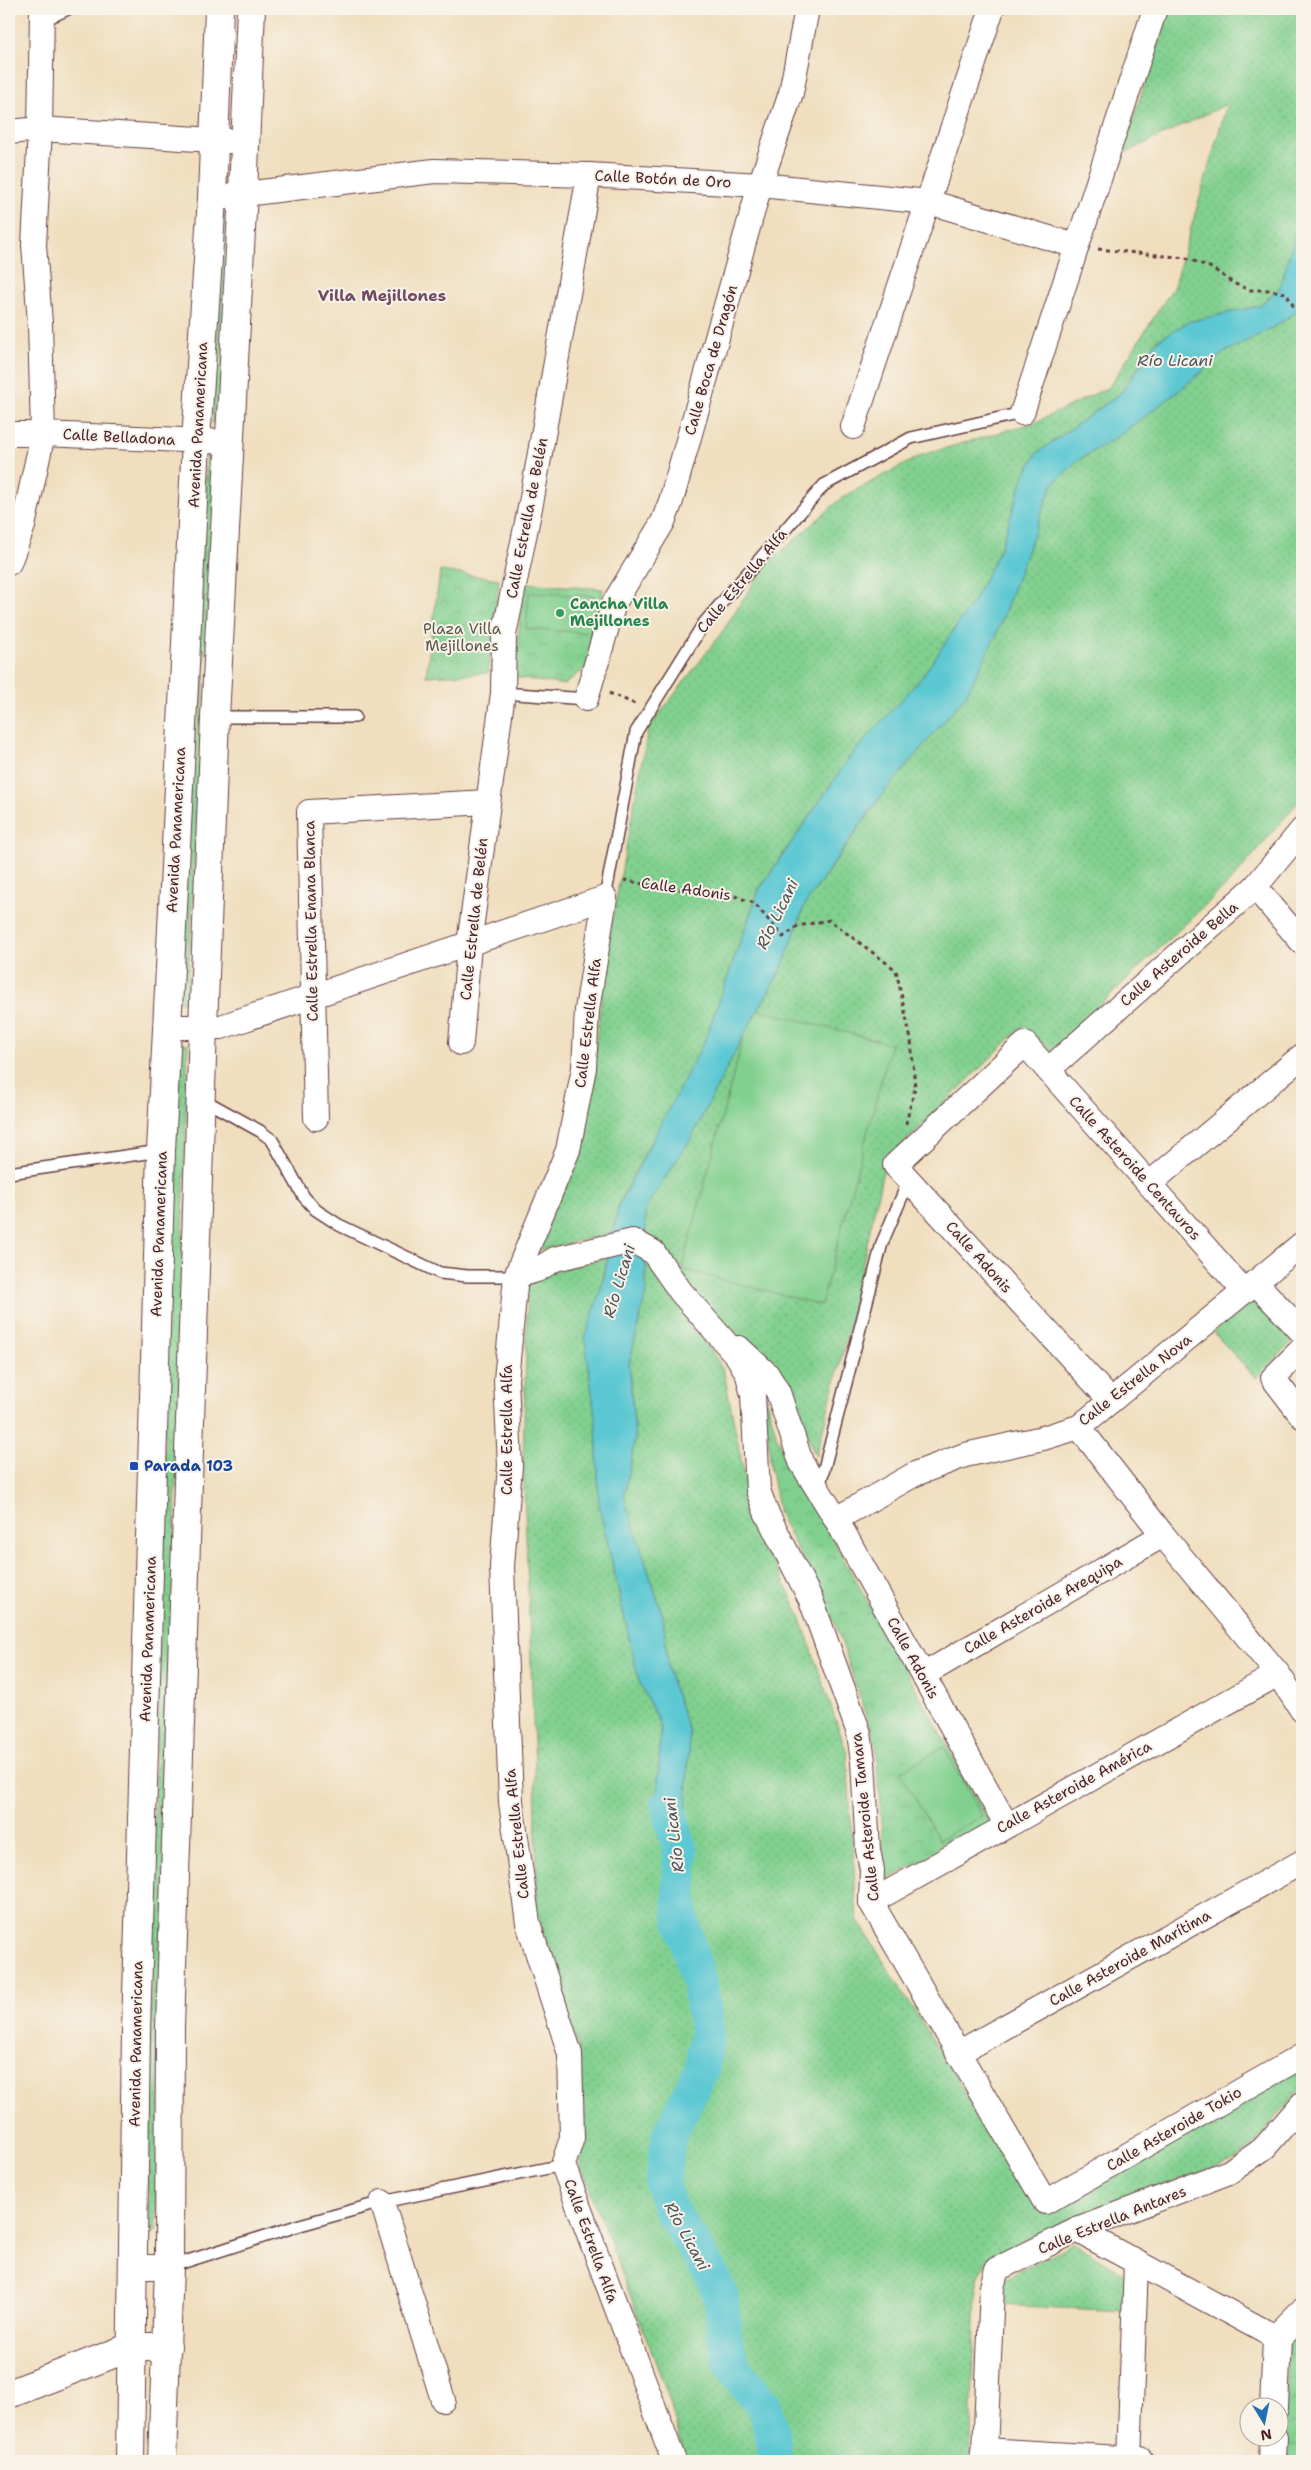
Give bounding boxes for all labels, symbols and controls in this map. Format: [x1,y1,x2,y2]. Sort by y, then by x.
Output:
street label: Calle Botón de Oro [594,165,732,193]
street label: Calle Boca de Dragón [680,282,742,438]
district label: Villa Mejillones [318,285,446,306]
street label: Avenida Panamericana [184,341,212,509]
water label: Río Licani [1137,350,1213,371]
street label: Calle Belladona [62,424,177,450]
street label: Calle Estrella de Belén [502,436,552,600]
street label: Calle Estrella Alfa [692,524,792,637]
place label: Cancha Villa Mejillones [570,594,669,631]
marker: Cancha Villa Mejillones [554,607,566,619]
park label: Plaza Villa Mejillones [423,619,502,656]
street label: Avenida Panamericana [162,746,190,914]
street label: Calle Estrella Enana Blanca [299,820,323,1022]
street label: Calle Estrella de Belén [456,837,492,1001]
street label: Calle Adonis [640,873,732,905]
water label: Río Licani [751,875,803,953]
street label: Calle Asteroide Bella [1116,897,1243,1011]
street label: Calle Estrella Alfa [570,956,606,1089]
street label: Calle Asteroide Centauros [1065,1091,1205,1245]
street label: Avenida Panamericana [146,1150,172,1317]
street label: Calle Adonis [941,1217,1017,1297]
water label: Río Licani [598,1241,640,1320]
street label: Calle Estrella Nova [1074,1329,1196,1431]
street label: Calle Estrella Alfa [497,1364,517,1495]
place label: Parada 103 [144,1456,233,1476]
marker: Parada 103 [128,1460,140,1472]
street label: Calle Asteroide Arequipa [960,1551,1127,1659]
street label: Avenida Panamericana [135,1555,161,1722]
street label: Calle Adonis [882,1614,944,1702]
street label: Calle Asteroide Tamara [846,1731,884,1902]
street label: Calle Asteroide América [993,1736,1156,1838]
street label: Calle Estrella Alfa [500,1767,534,1900]
water label: Río Licani [659,1796,689,1874]
street label: Calle Asteroide Marítima [1046,1905,1215,2011]
street label: Avenida Panamericana [125,1960,147,2127]
street label: Calle Asteroide Tokio [1103,2082,1245,2176]
street label: Calle Estrella Alfa [559,2176,623,2306]
street label: Calle Estrella Antares [1035,2181,1189,2259]
water label: Río Licani [660,2198,715,2275]
north arrow [1238,2398,1288,2448]
text: N [1259,2425,1273,2445]

